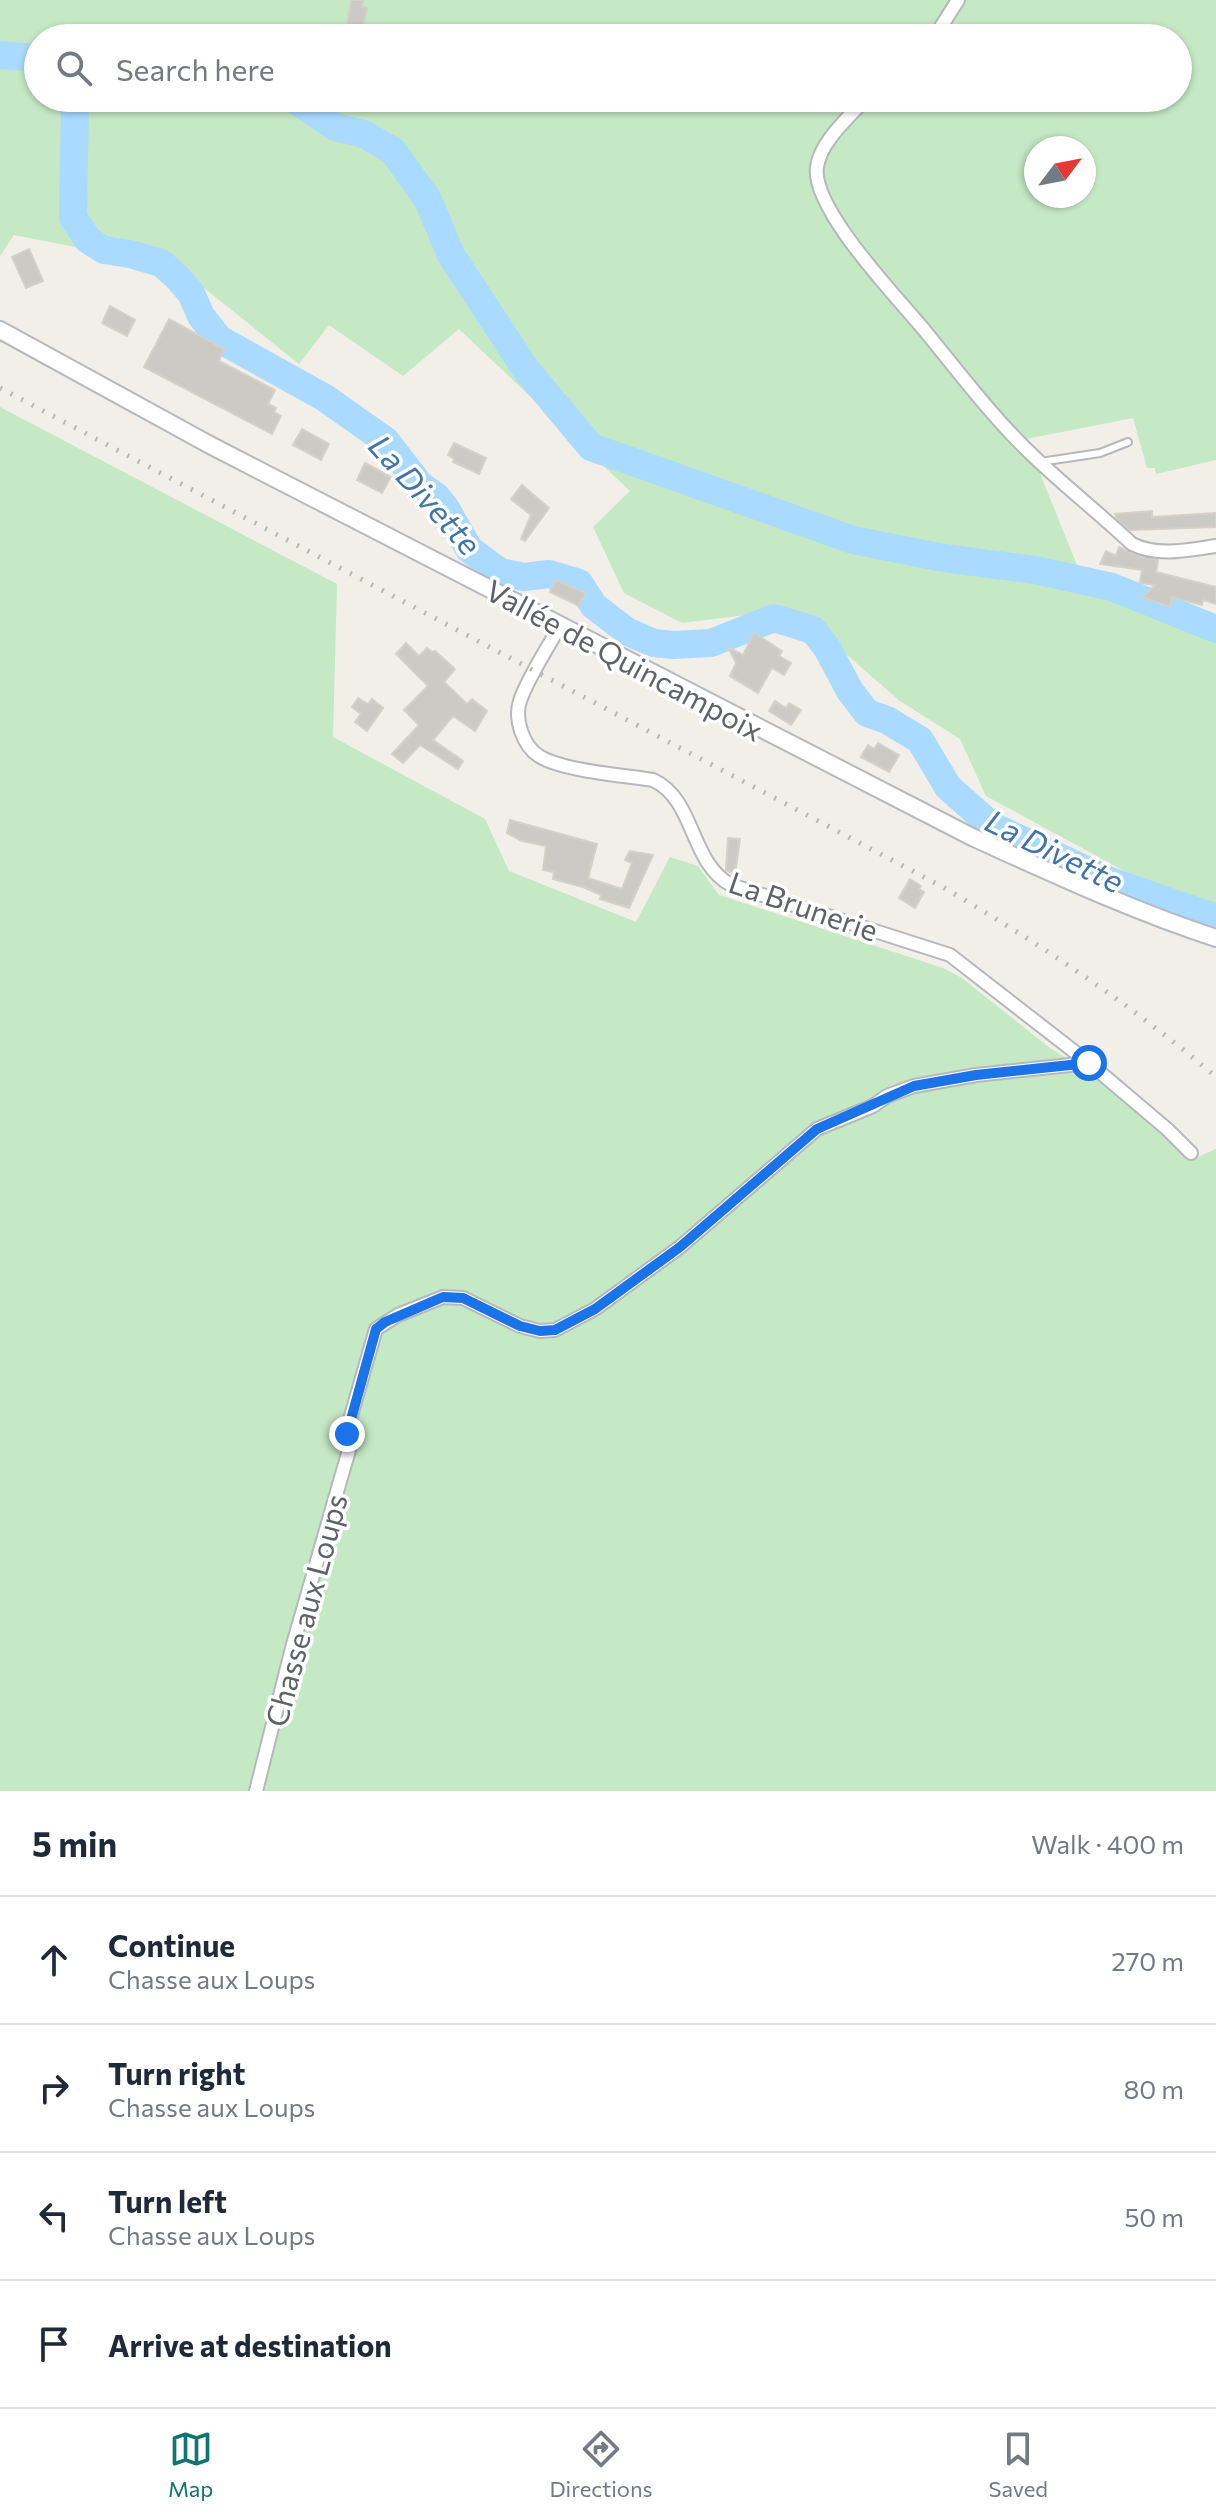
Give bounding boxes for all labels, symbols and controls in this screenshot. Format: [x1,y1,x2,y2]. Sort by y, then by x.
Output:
search box [24,24,1192,112]
icon: search [52,46,96,90]
text: Search here [116,50,275,87]
north arrow [1024,136,1096,208]
water label: La Divette [361,425,491,563]
street label: Vallée de Quincampoix [480,570,770,748]
water label: La Divette [979,799,1131,901]
street label: La Brunerie [725,862,883,948]
route start [1071,1045,1107,1081]
route end [329,1416,365,1452]
street label: Chasse aux Loups [256,1490,354,1730]
text: 5 min [32,1822,117,1864]
text: Walk · 400 m [1031,1828,1184,1859]
text: Continue [108,1926,235,1963]
icon: ahead [32,1938,76,1982]
text: 270 m [1111,1945,1184,1976]
text: Chasse aux Loups [108,1963,315,1994]
text: Turn right [108,2054,245,2091]
icon: right [32,2066,76,2110]
text: 80 m [1124,2073,1184,2104]
text: Chasse aux Loups [108,2091,315,2122]
text: Turn left [108,2182,227,2219]
icon: left [32,2194,76,2238]
text: 50 m [1124,2201,1184,2232]
text: Chasse aux Loups [108,2219,315,2250]
icon: arrive [32,2322,76,2366]
text: Arrive at destination [108,2326,392,2363]
tab: Map [168,2427,213,2502]
tab: Directions [549,2427,653,2502]
tab: Saved [989,2427,1048,2502]

